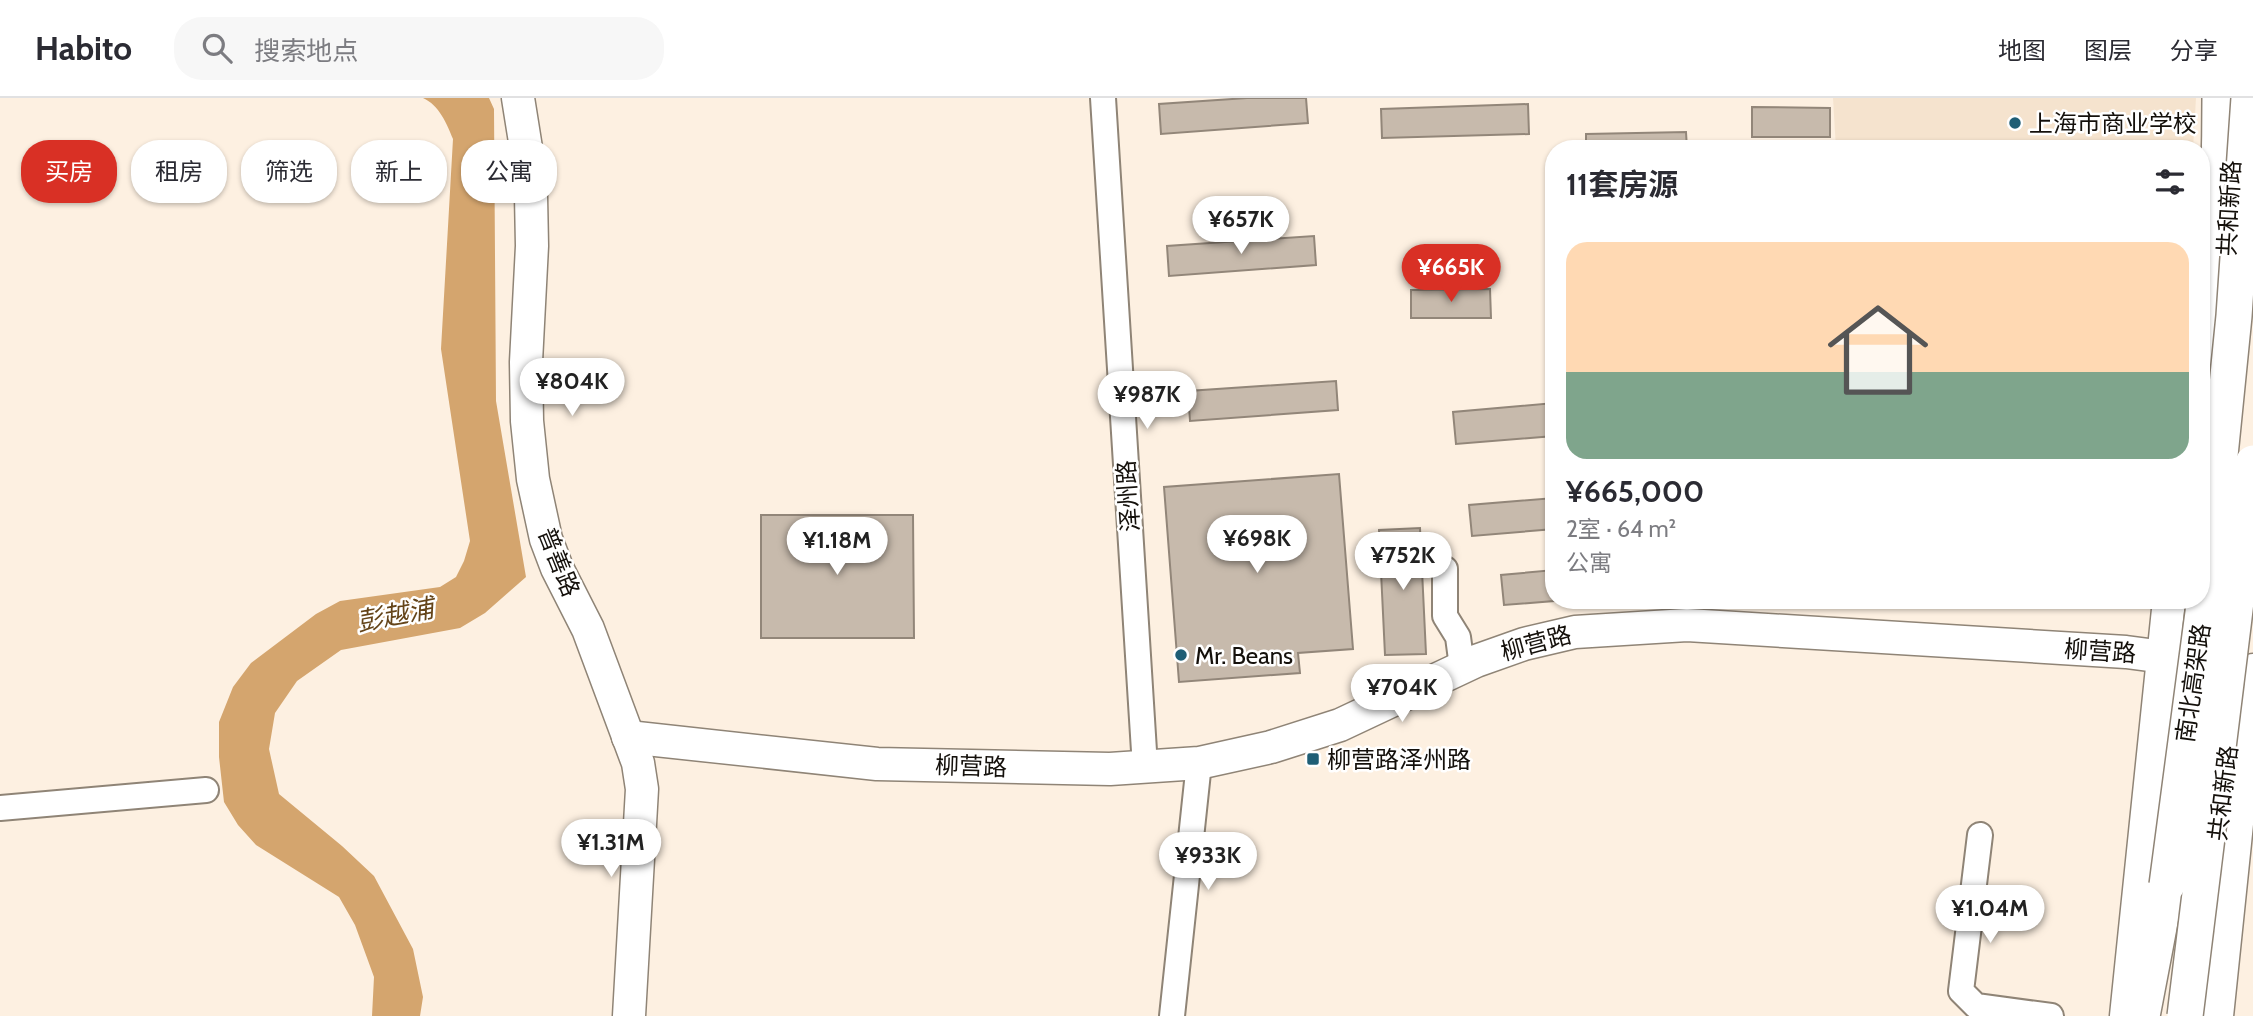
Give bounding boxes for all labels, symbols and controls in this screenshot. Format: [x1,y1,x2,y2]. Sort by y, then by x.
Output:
search box [174,17,664,80]
text: Habito [35,28,132,68]
icon: search [198,29,236,67]
text: 搜索地点 [254,35,358,67]
text: 地图 [1998,36,2046,65]
text: 图层 [2084,36,2132,65]
text: 分享 [2170,36,2218,65]
place label: 上海市商业学校 [2029,109,2197,138]
marker: 上海市商业学校 [2007,115,2023,131]
chip: 买房 [21,140,117,203]
chip: 租房 [131,140,227,203]
chip: 筛选 [241,140,337,203]
chip: 新上 [351,140,447,203]
chip: 公寓 [461,140,557,203]
street label: 共和新路 [2212,159,2246,257]
icon: filters [2151,163,2189,201]
text: 11套房源 [1566,166,1678,203]
pin: ¥657K [1192,197,1290,256]
text: ¥657K [1208,205,1274,233]
pin: ¥665K [1402,244,1500,304]
text: ¥665K [1418,253,1484,281]
icon: home [1815,287,1941,413]
pin: ¥804K [523,358,621,418]
text: ¥804K [536,367,608,395]
pin: ¥987K [1098,372,1196,431]
text: ¥987K [1114,380,1180,408]
street label: 泽州路 [1111,459,1145,533]
text: ¥665,000 [1566,473,1704,510]
text: 2室 · 64 m² [1566,515,1676,543]
pin: ¥698K [1208,516,1306,575]
pin: ¥1.18M [780,518,894,577]
street label: 普善路 [532,523,586,601]
text: ¥698K [1223,524,1291,552]
text: ¥1.18M [803,526,871,554]
pin: ¥752K [1354,532,1452,592]
text: ¥752K [1371,541,1435,569]
text: 公寓 [1566,549,1612,577]
water label: 彭越浦 [354,591,440,638]
street label: 柳营路 [1497,620,1575,666]
street label: 南北高架路 [2170,622,2216,744]
street label: 柳营路 [2063,634,2137,668]
place label: Mr. Beans [1195,641,1293,670]
marker: Mr. Beans [1173,647,1189,663]
pin: ¥704K [1353,664,1451,724]
text: ¥704K [1367,673,1437,701]
street label: 共和新路 [2203,744,2243,842]
place label: 柳营路泽州路 [1327,745,1471,774]
street label: 柳营路 [935,750,1007,782]
marker: 柳营路泽州路 [1305,751,1321,767]
pin: ¥1.31M [554,820,668,879]
text: ¥1.31M [577,828,645,856]
pin: ¥933K [1159,832,1257,892]
text: ¥933K [1175,841,1241,869]
pin: ¥1.04M [1933,886,2047,945]
text: ¥1.04M [1952,894,2028,922]

